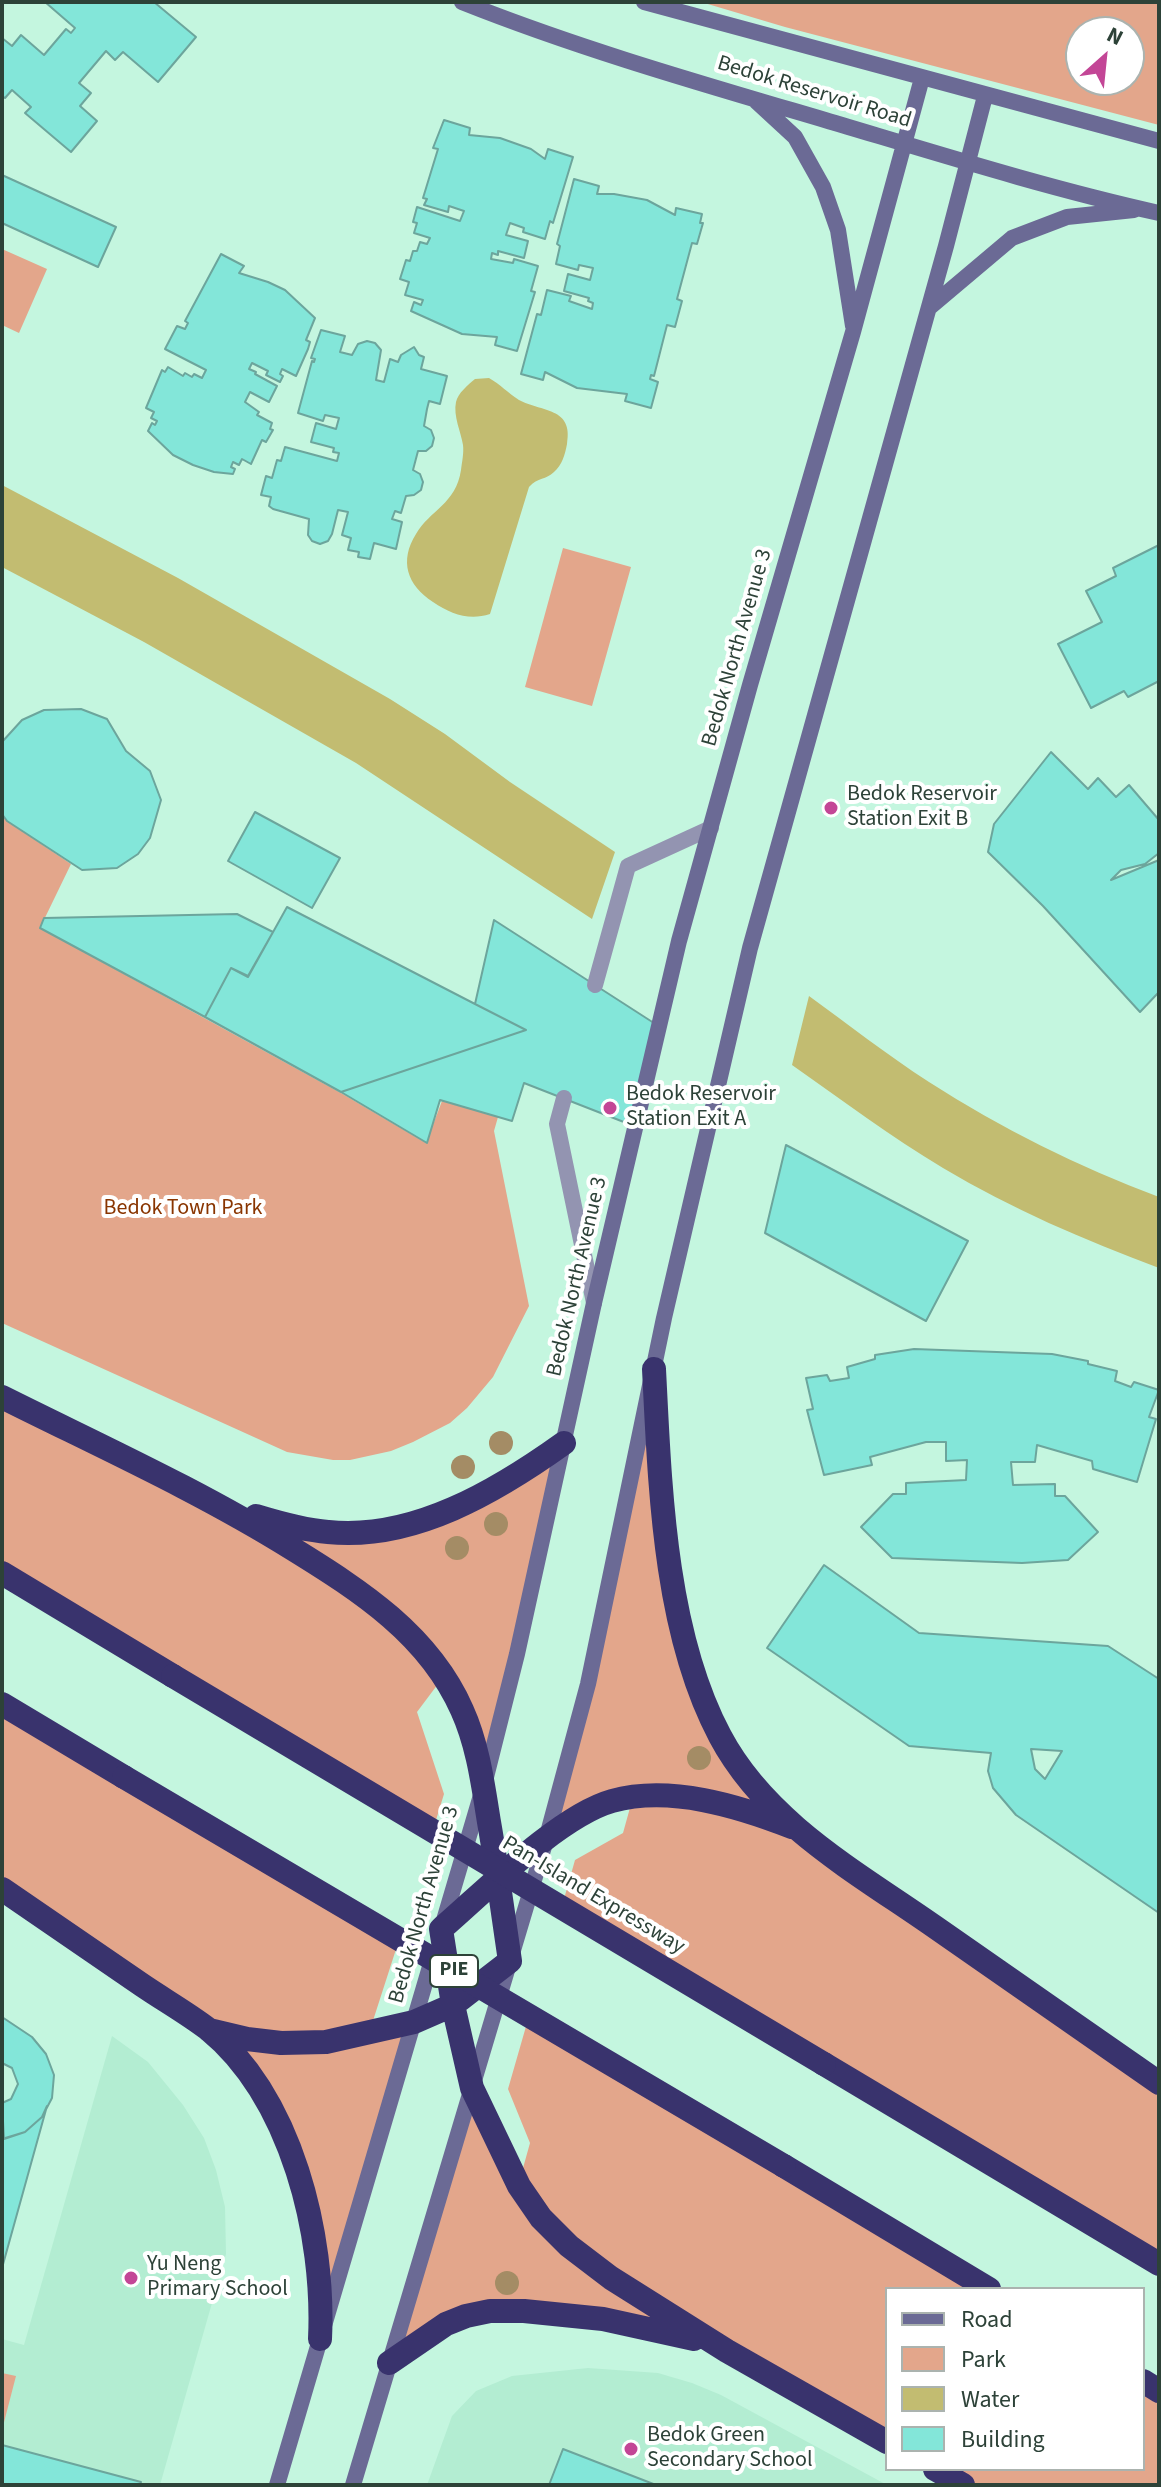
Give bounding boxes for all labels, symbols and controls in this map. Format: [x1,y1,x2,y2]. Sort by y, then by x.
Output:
north arrow [1065,16,1145,96]
text: N [1101,19,1129,54]
street label: Bedok Reservoir Road [714,51,914,135]
street label: Bedok North Avenue 3 [697,546,779,750]
place label: Bedok Reservoir Station Exit B [847,782,997,834]
marker: Bedok Reservoir Station Exit B [822,799,840,817]
place label: Bedok Reservoir Station Exit A [626,1082,776,1134]
marker: Bedok Reservoir Station Exit A [601,1099,619,1117]
street label: Bedok North Avenue 3 [542,1175,614,1379]
park label: Bedok Town Park [104,1196,262,1222]
street label: Bedok North Avenue 3 [384,1803,466,2007]
street label: Pan-Island Expressway [497,1831,689,1961]
road number: PIE [430,1955,478,1987]
place label: Yu Neng Primary School [147,2252,288,2304]
marker: Yu Neng Primary School [122,2269,140,2287]
legend [885,2287,1145,2471]
text: Road [961,2302,1013,2337]
text: Park [961,2342,1006,2377]
text: Water [961,2382,1019,2417]
text: Building [961,2422,1045,2457]
place label: Bedok Green Secondary School [647,2423,813,2474]
marker: Bedok Green Secondary School [622,2440,640,2458]

